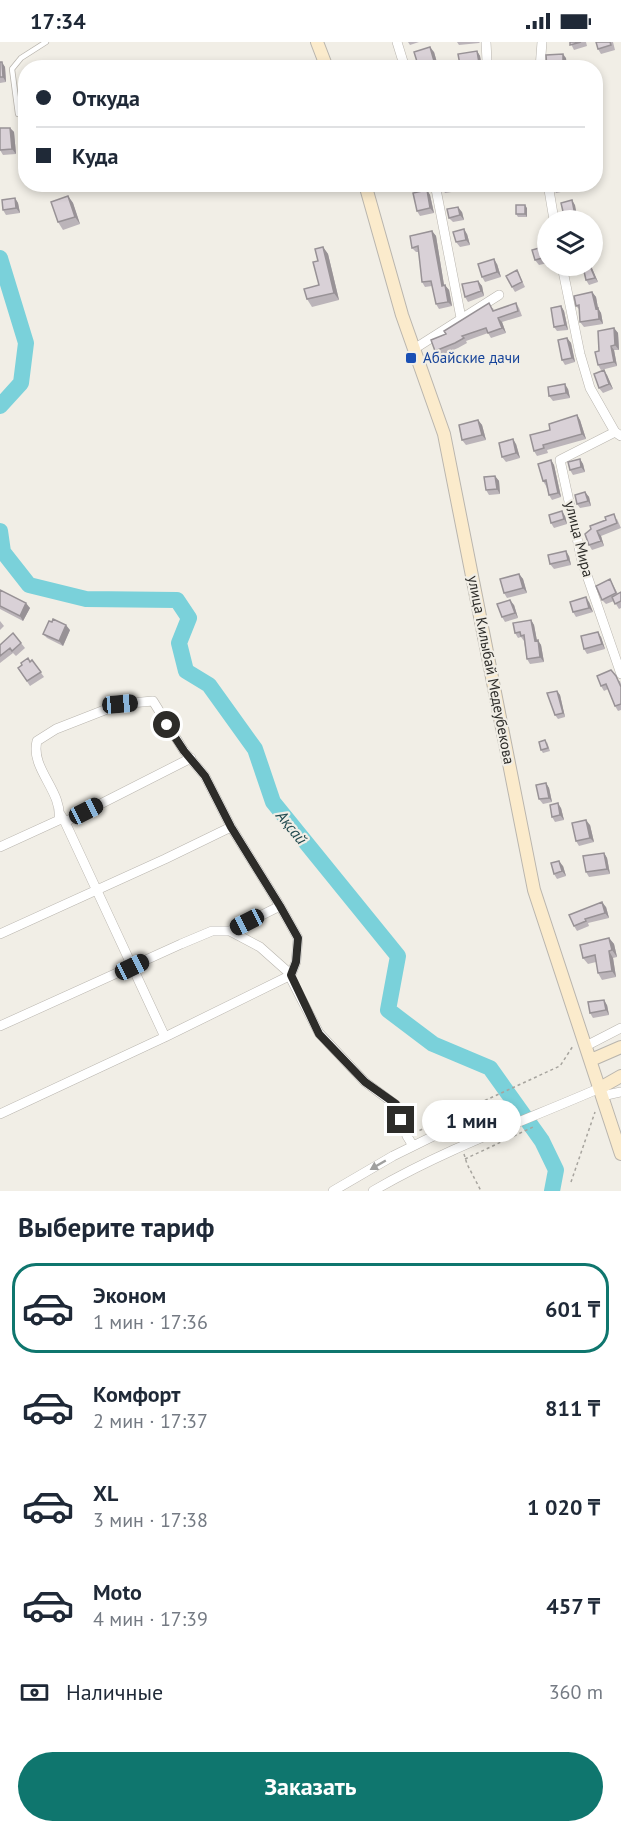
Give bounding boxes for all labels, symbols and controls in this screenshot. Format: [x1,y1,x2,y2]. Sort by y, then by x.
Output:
text: 17:34 [30,7,86,35]
text: Откуда [72,84,140,112]
text: Куда [72,142,119,170]
map controls [537,210,603,276]
button: layers [537,210,603,276]
place label: Абайские дачи [423,348,520,367]
marker: Абайские дачи [404,351,418,365]
street label: улица Мира [561,499,598,579]
street label: улица Килыбай Медеубекова [464,574,519,766]
car [101,693,139,715]
route start [153,711,180,738]
car [66,795,106,827]
water label: Ақсай [272,805,312,848]
car [227,906,267,938]
car [112,951,152,983]
callout: 1 мин [422,1099,521,1141]
route end [387,1106,414,1133]
text: 1 мин [446,1108,497,1134]
one-way arrow [370,1159,386,1170]
text: Выберите тариф [18,1210,214,1244]
icon: car [21,1281,75,1335]
text: Эконом [93,1281,166,1309]
text: 601 ₸ [545,1295,600,1323]
text: 1 мин · 17:36 [93,1309,208,1335]
icon: car [21,1380,75,1434]
text: Комфорт [93,1380,181,1408]
text: 811 ₸ [545,1394,600,1422]
text: 2 мин · 17:37 [93,1408,208,1434]
icon: car [21,1479,75,1533]
text: XL [93,1479,118,1507]
text: 1 020 ₸ [527,1493,600,1521]
text: 3 мин · 17:38 [93,1507,208,1533]
icon: car [21,1578,75,1632]
text: Moto [93,1578,142,1606]
text: 457 ₸ [546,1592,600,1620]
text: 4 мин · 17:39 [93,1606,208,1632]
icon: cash [18,1676,51,1709]
text: Наличные [66,1678,163,1706]
text: 360 m [549,1679,603,1705]
button: Заказать [18,1752,603,1821]

